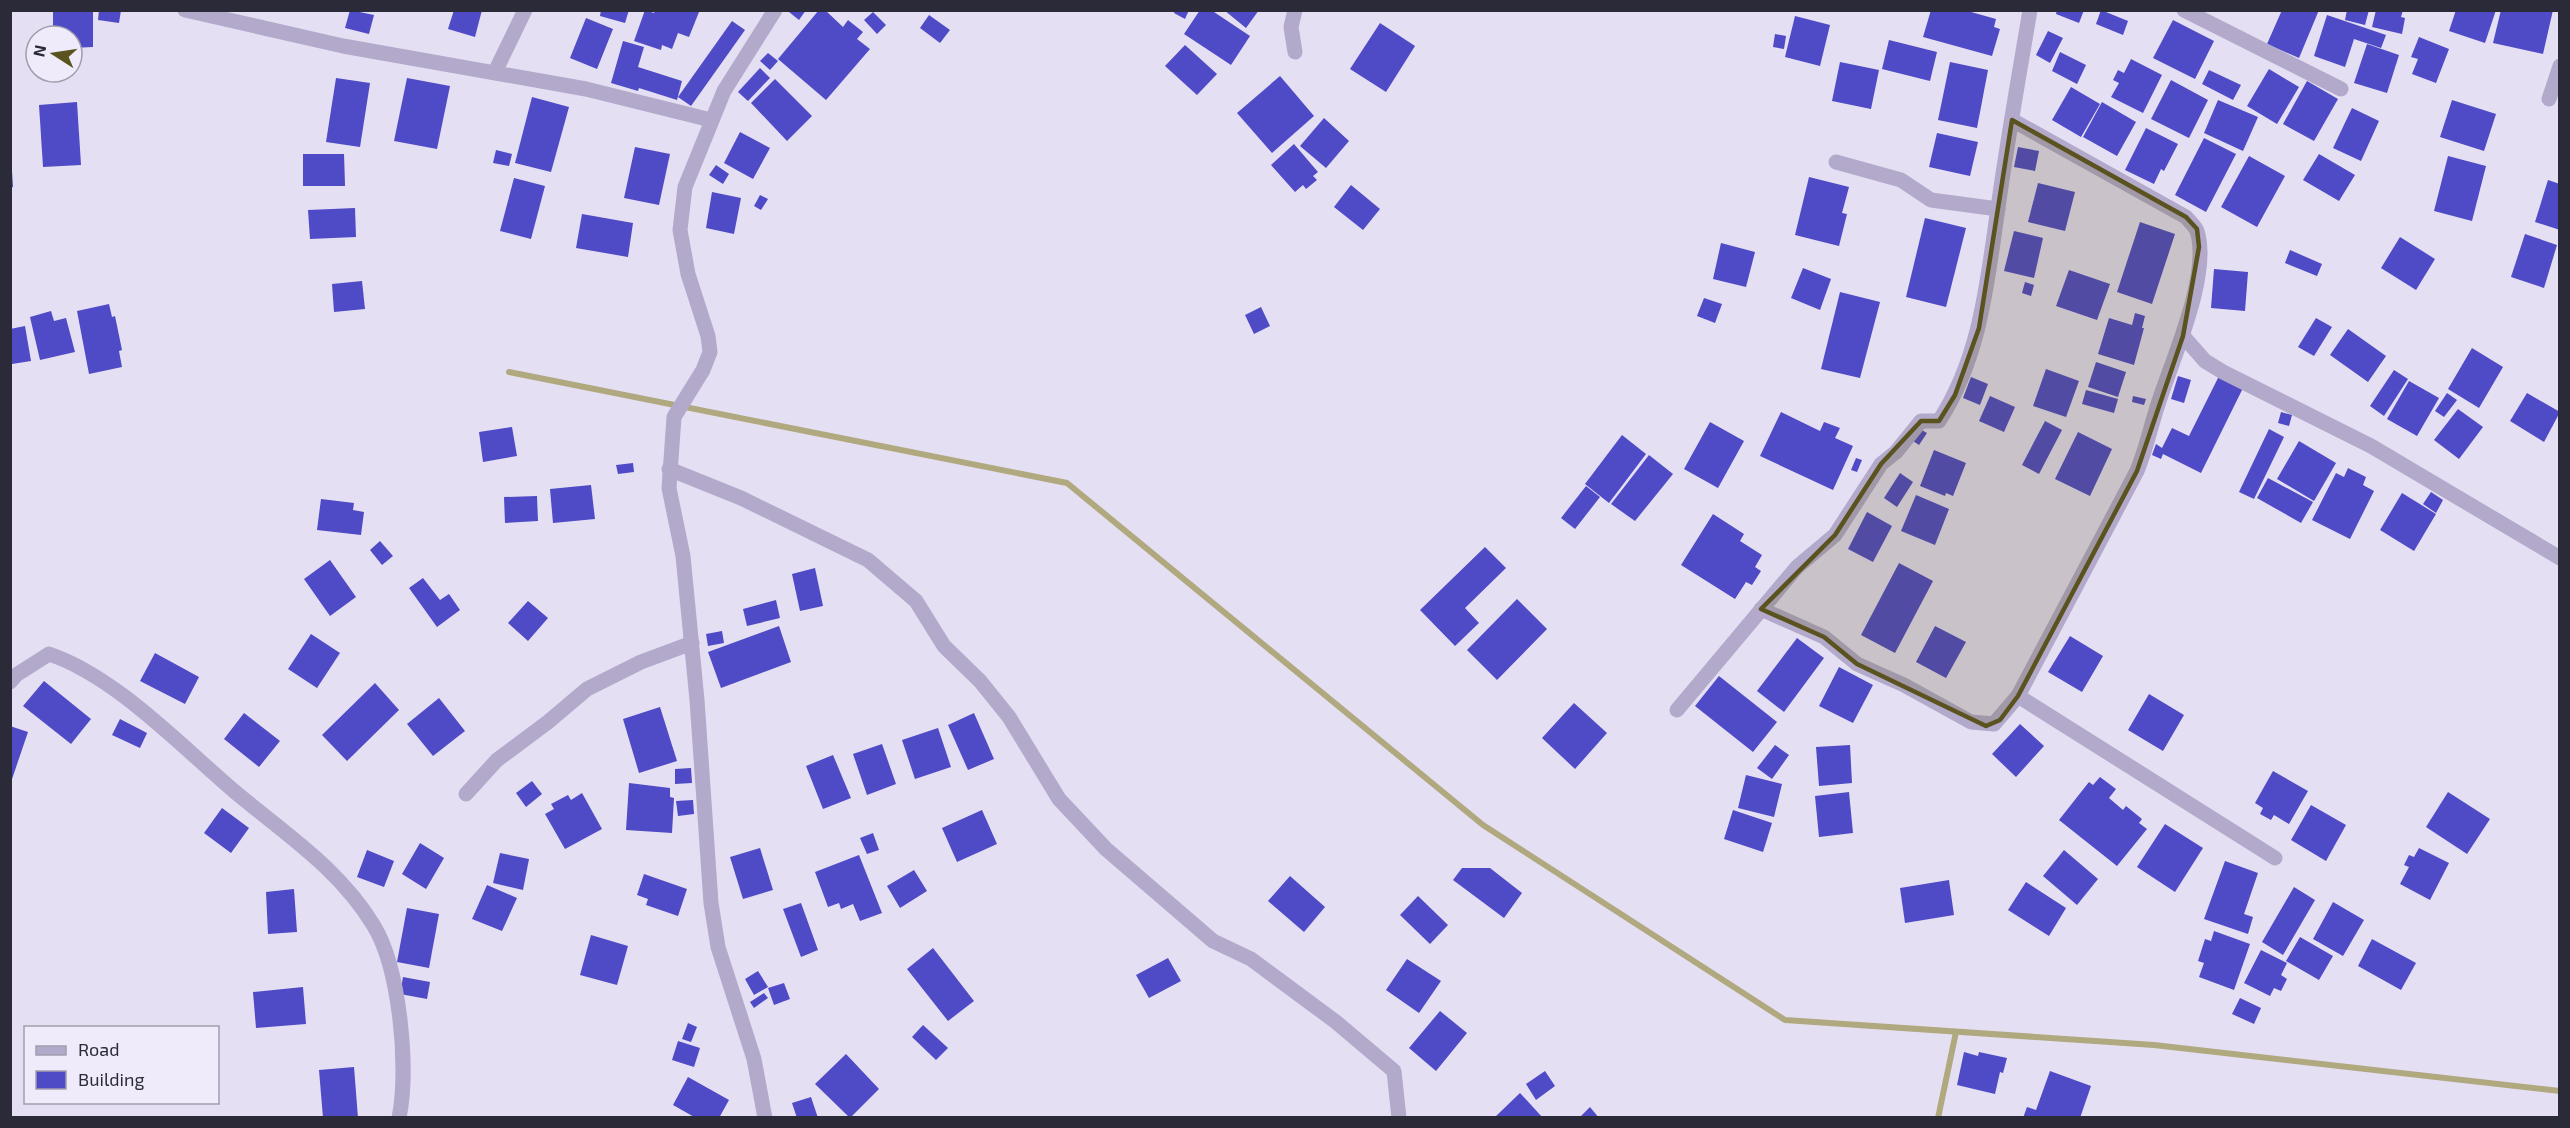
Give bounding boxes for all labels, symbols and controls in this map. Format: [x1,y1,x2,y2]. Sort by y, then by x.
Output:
north arrow [24,24,84,84]
text: N [28,43,49,58]
legend [24,1026,219,1104]
text: Road [78,1038,119,1060]
text: Building [78,1068,145,1090]

